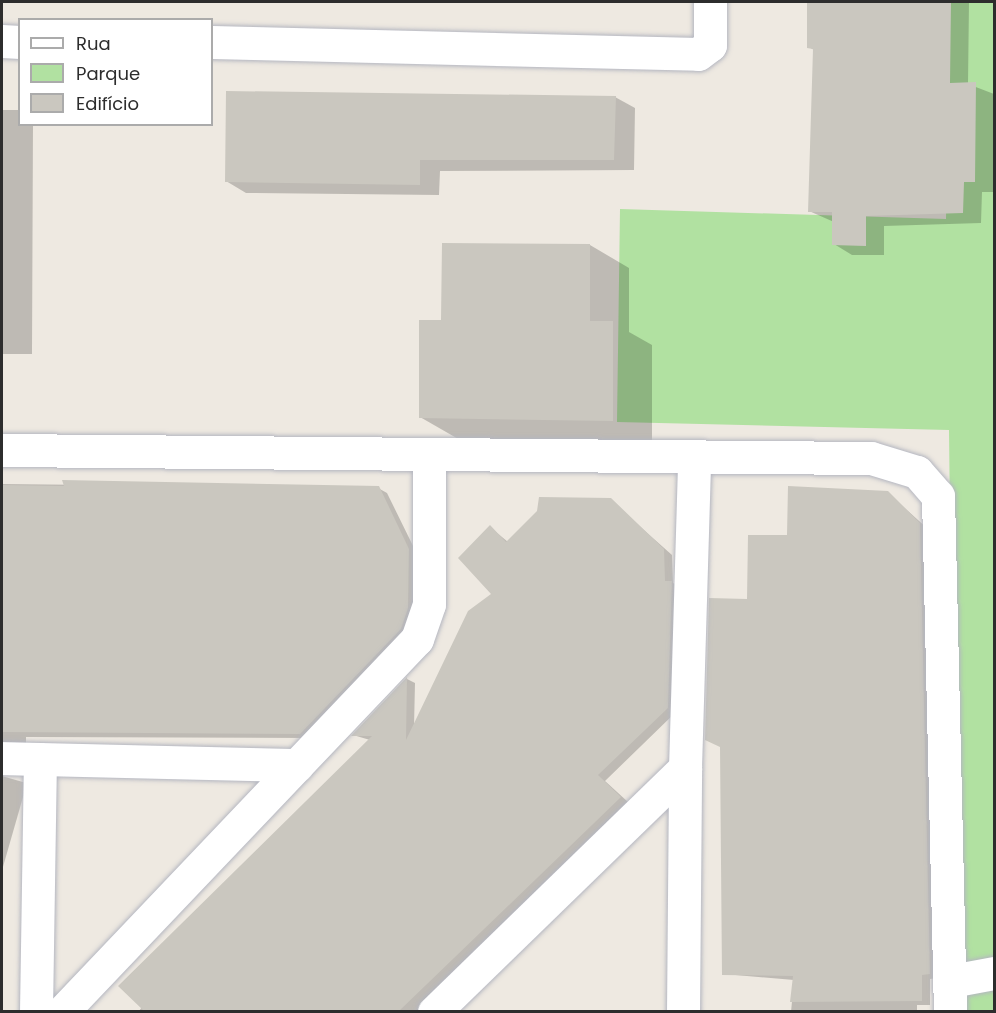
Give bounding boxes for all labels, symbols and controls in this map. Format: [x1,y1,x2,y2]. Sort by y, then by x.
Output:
legend [18,18,213,126]
text: Rua [76,31,111,56]
text: Parque [76,61,140,86]
text: Edifício [76,91,139,116]

